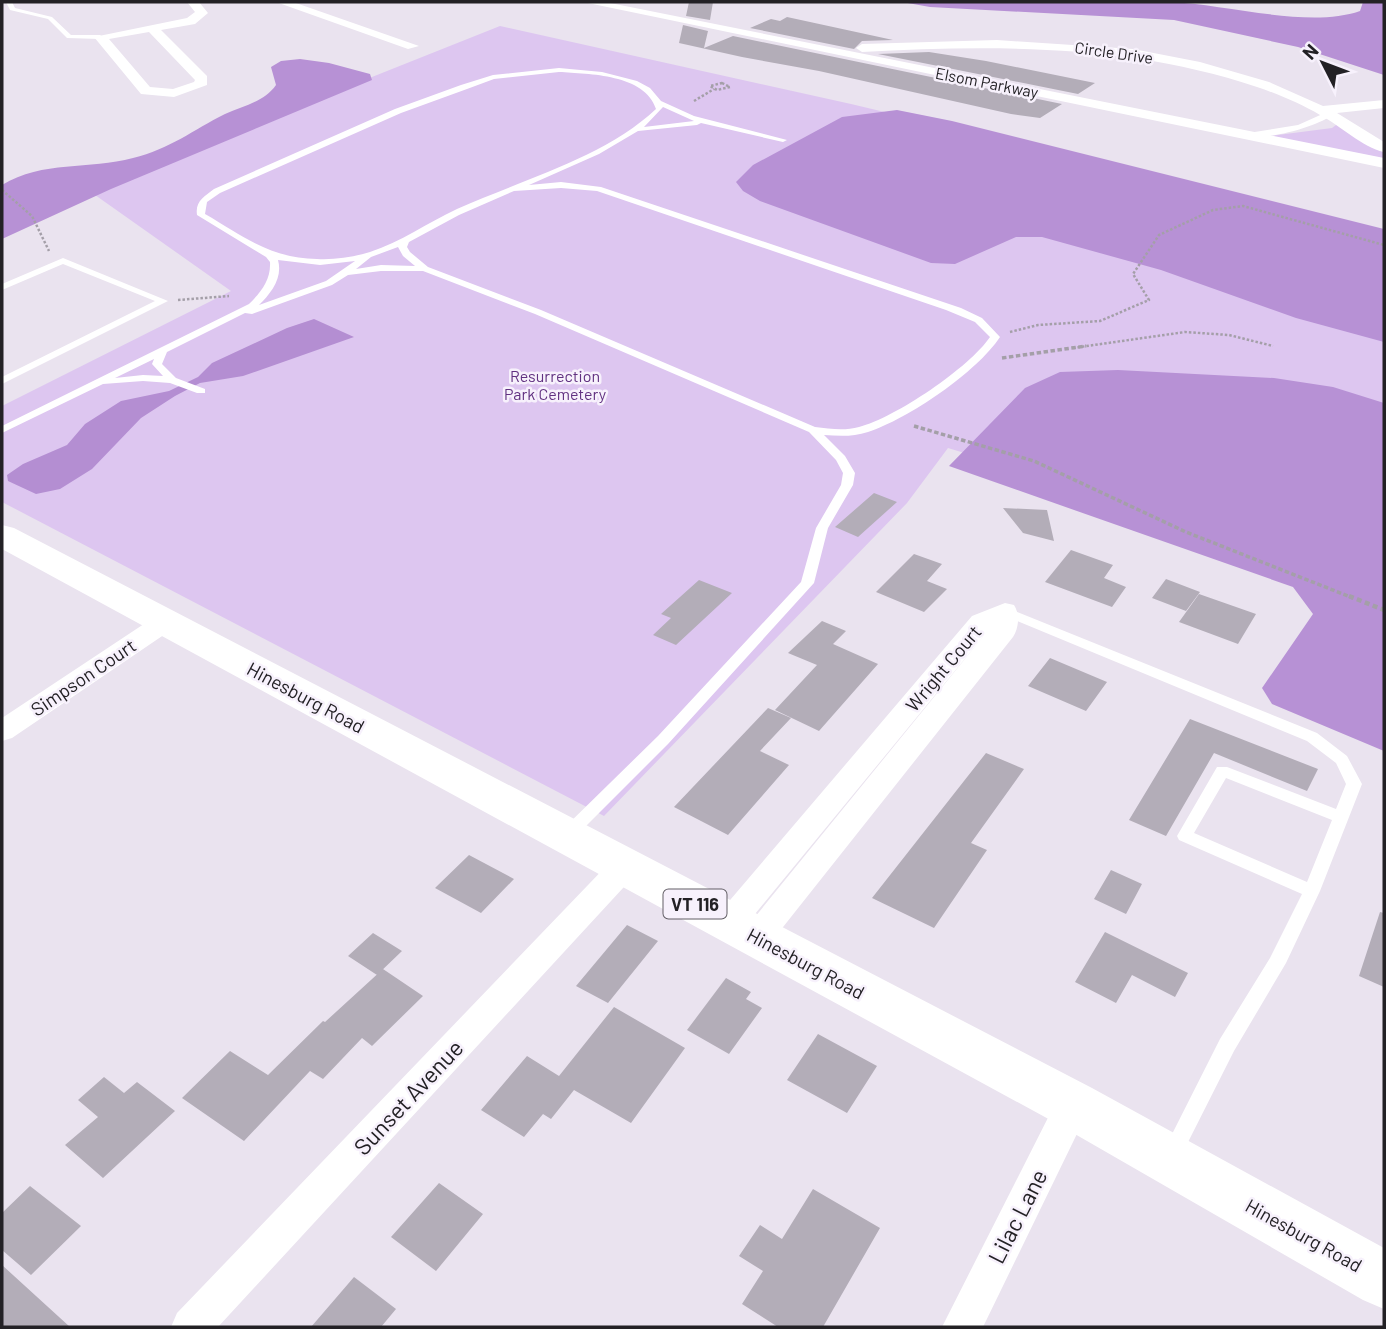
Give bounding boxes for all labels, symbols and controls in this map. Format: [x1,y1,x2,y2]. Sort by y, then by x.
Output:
north arrow [1288,28,1358,98]
street label: Circle Drive [1074,37,1154,67]
text: N [1297,39,1323,64]
street label: Elsom Parkway [934,63,1041,101]
park label: Resurrection Park Cemetery [504,366,607,403]
street label: Wright Court [900,620,986,716]
street label: Simpson Court [26,633,140,721]
street label: Hinesburg Road [243,656,369,738]
road number: VT 116 [664,890,726,918]
street label: Hinesburg Road [743,922,869,1004]
street label: Sunset Avenue [348,1034,468,1160]
street label: Lilac Lane [981,1164,1053,1268]
street label: Hinesburg Road [1242,1194,1366,1276]

